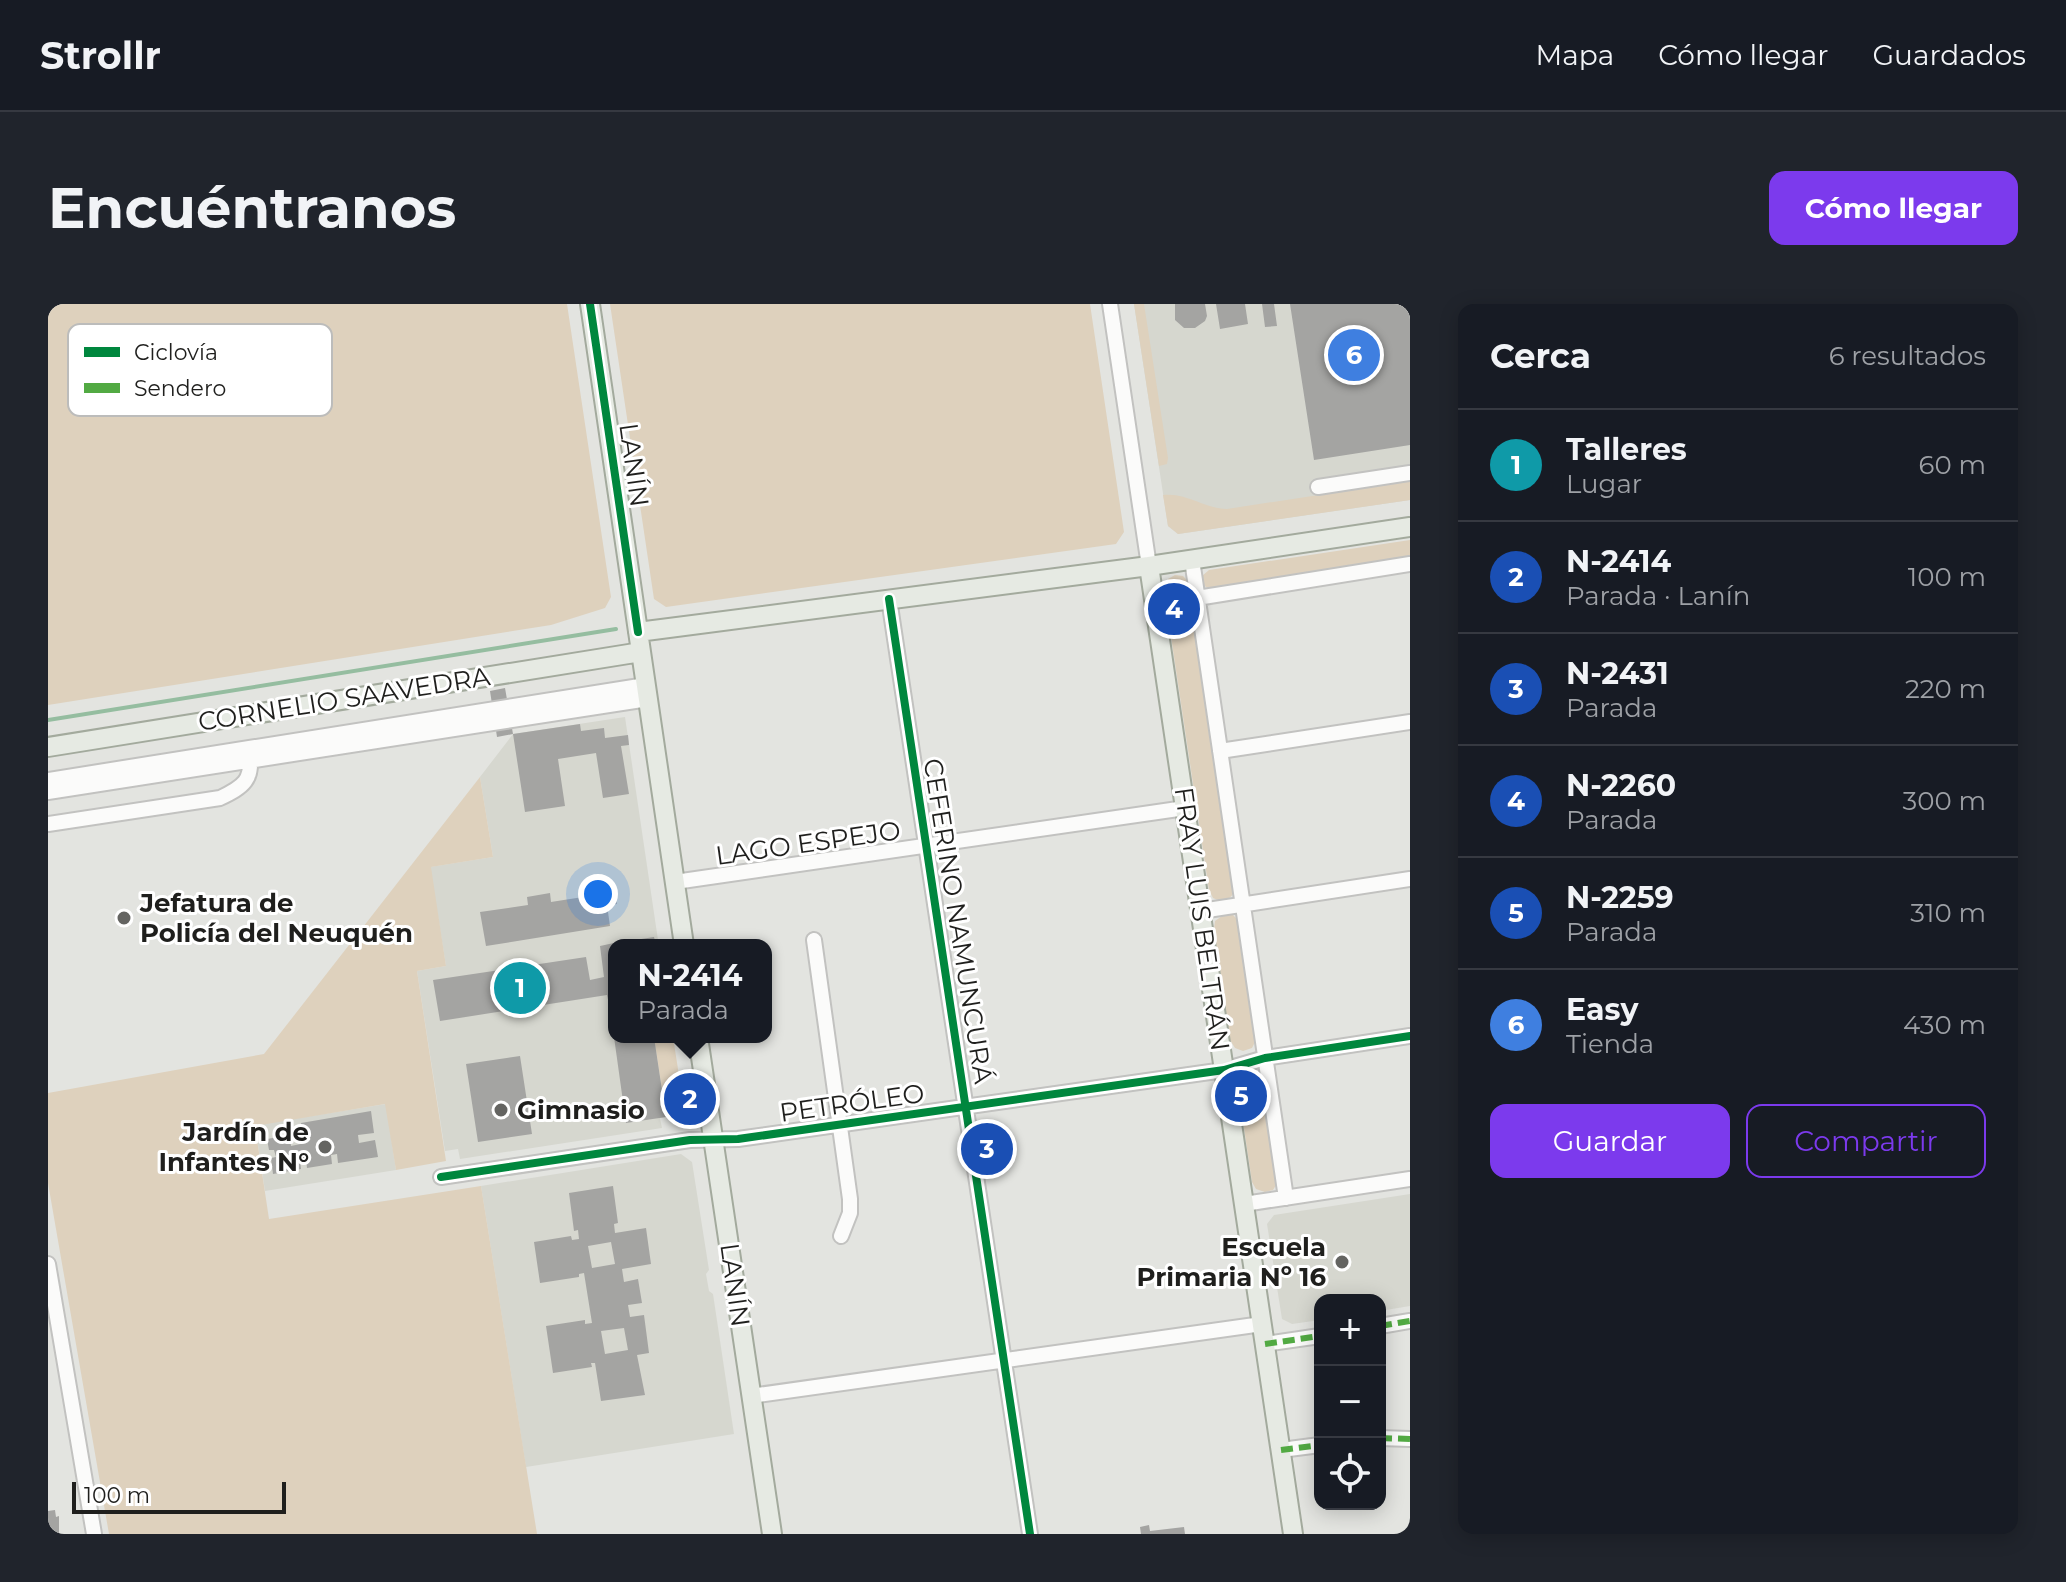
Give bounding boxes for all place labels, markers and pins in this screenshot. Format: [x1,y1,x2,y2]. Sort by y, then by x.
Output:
pin: 6 [1328,325,1380,385]
pin: 4 [1148,579,1200,639]
place label: Jefatura de Policía del Neuquén [139,887,413,949]
marker: Jefatura de Policía del Neuquén [115,909,133,927]
pin: 1 [494,958,546,1018]
pin: 5 [1215,1066,1267,1126]
pin: 2 [664,1069,716,1129]
place label: Gimnasio [517,1094,645,1126]
marker: Gimnasio [492,1101,510,1119]
place label: Jardín de Infantes N° [158,1116,309,1178]
pin: 3 [961,1119,1013,1179]
marker: Jardín de Infantes N° [316,1138,334,1156]
place label: Escuela Primaria Nº 16 [1136,1231,1326,1293]
marker: Escuela Primaria Nº 16 [1333,1253,1351,1271]

